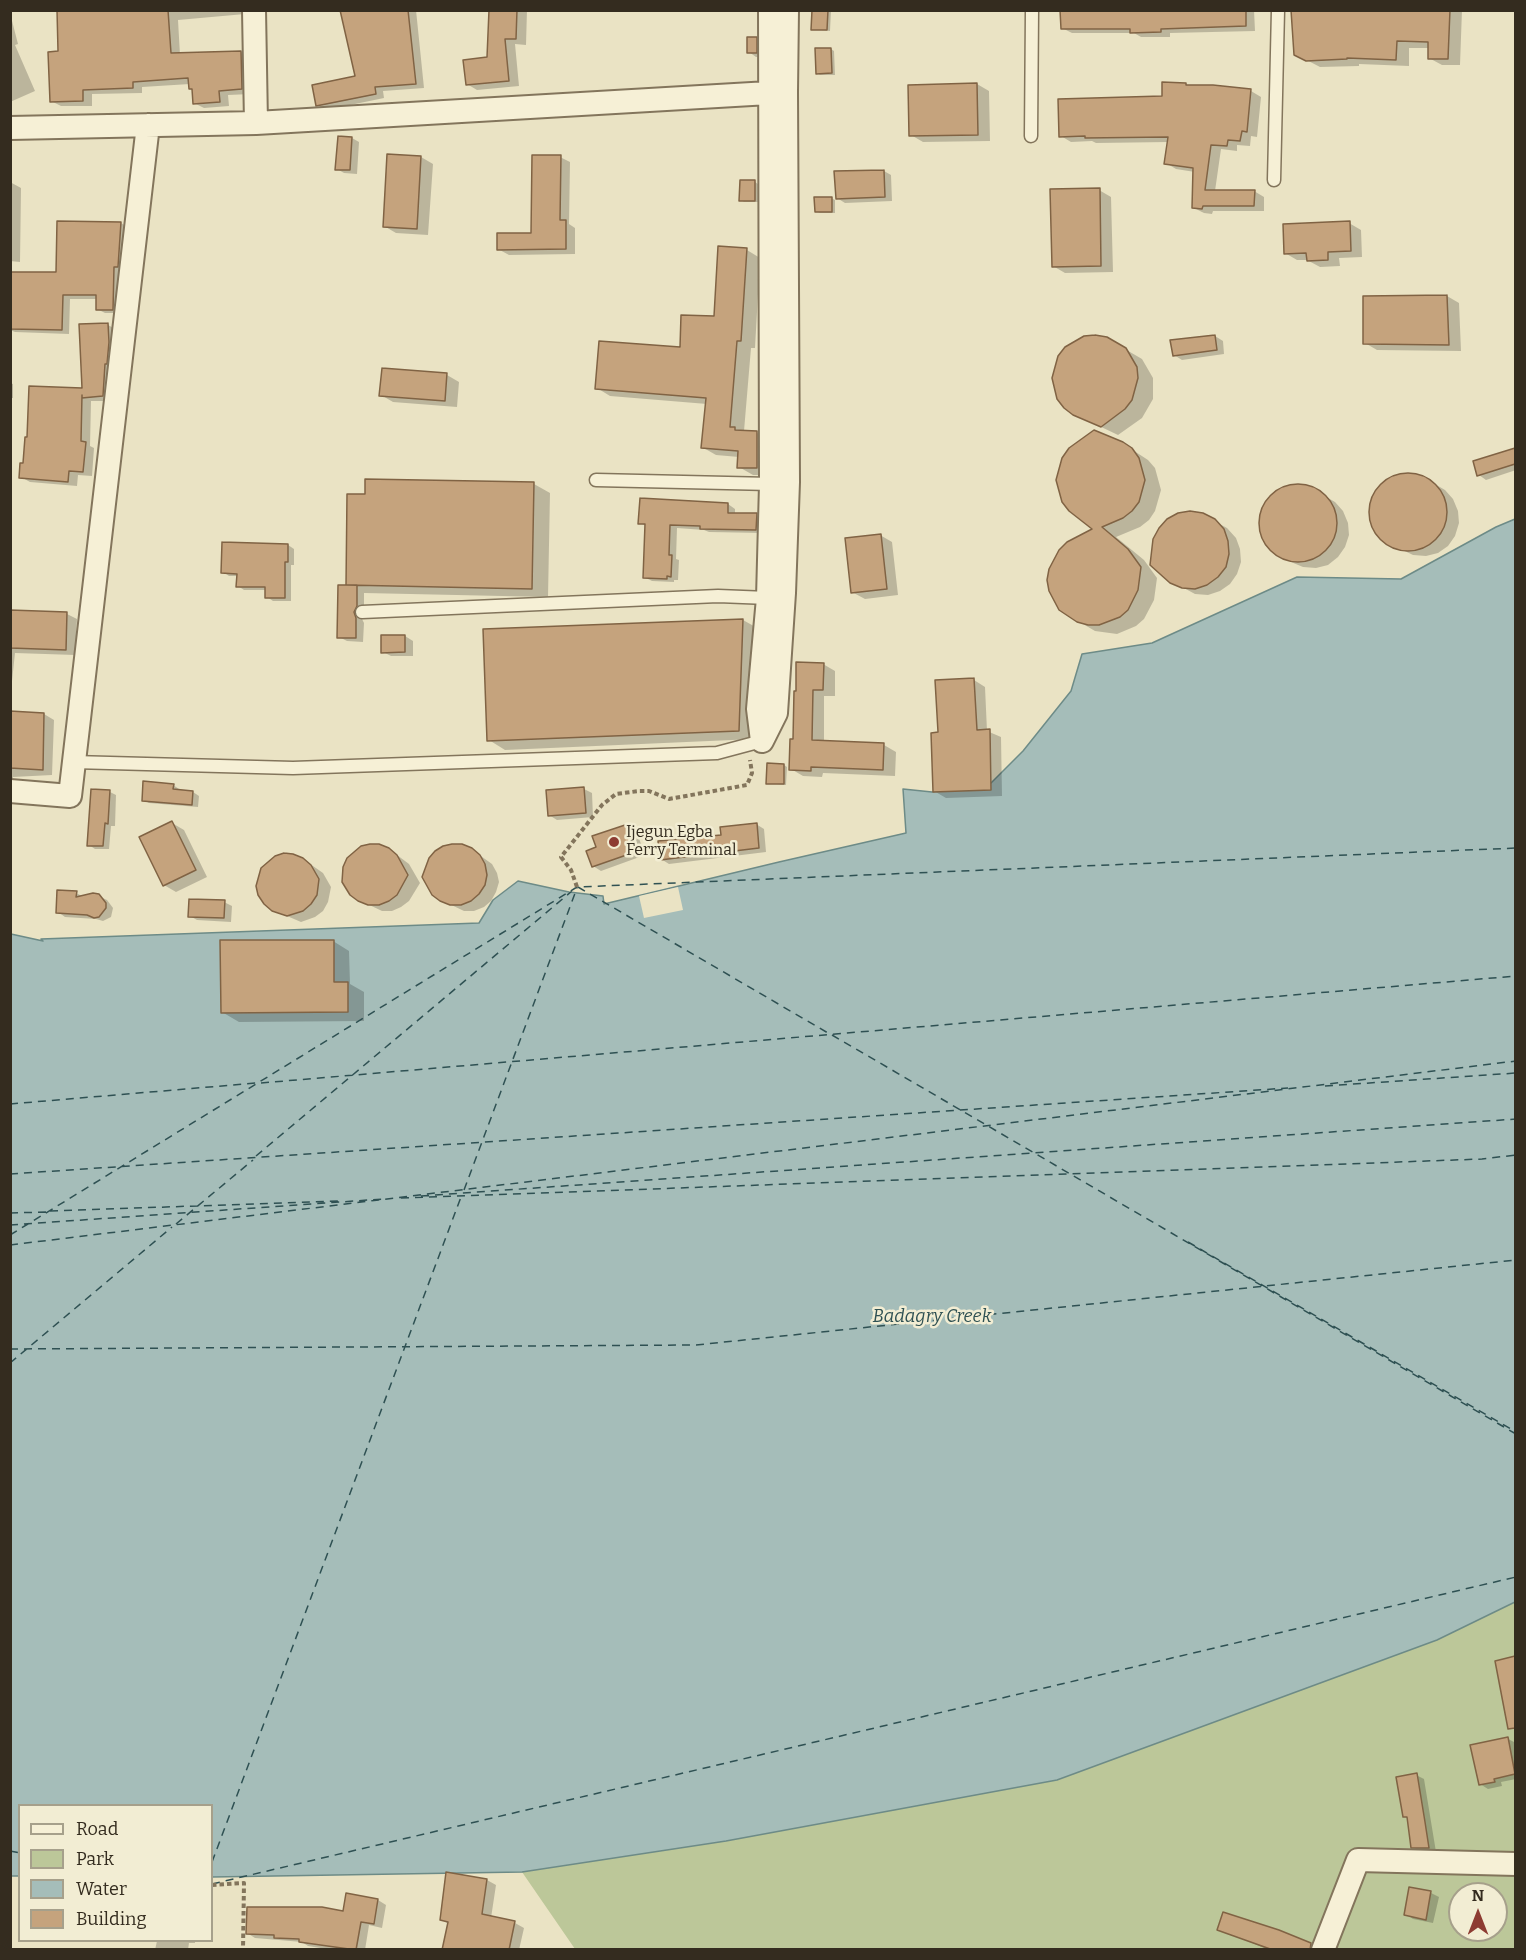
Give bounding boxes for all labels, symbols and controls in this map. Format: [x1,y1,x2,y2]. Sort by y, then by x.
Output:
place label: Ijegun Egba Ferry Terminal [626,823,737,861]
marker: Ijegun Egba Ferry Terminal [607,835,621,849]
water label: Badagry Creek [873,1306,991,1328]
legend [18,1804,213,1942]
text: Road [76,1818,118,1840]
text: Park [76,1848,114,1870]
text: Water [76,1878,127,1900]
north arrow [1448,1882,1508,1942]
text: N [1472,1886,1484,1905]
text: Building [76,1908,147,1930]

